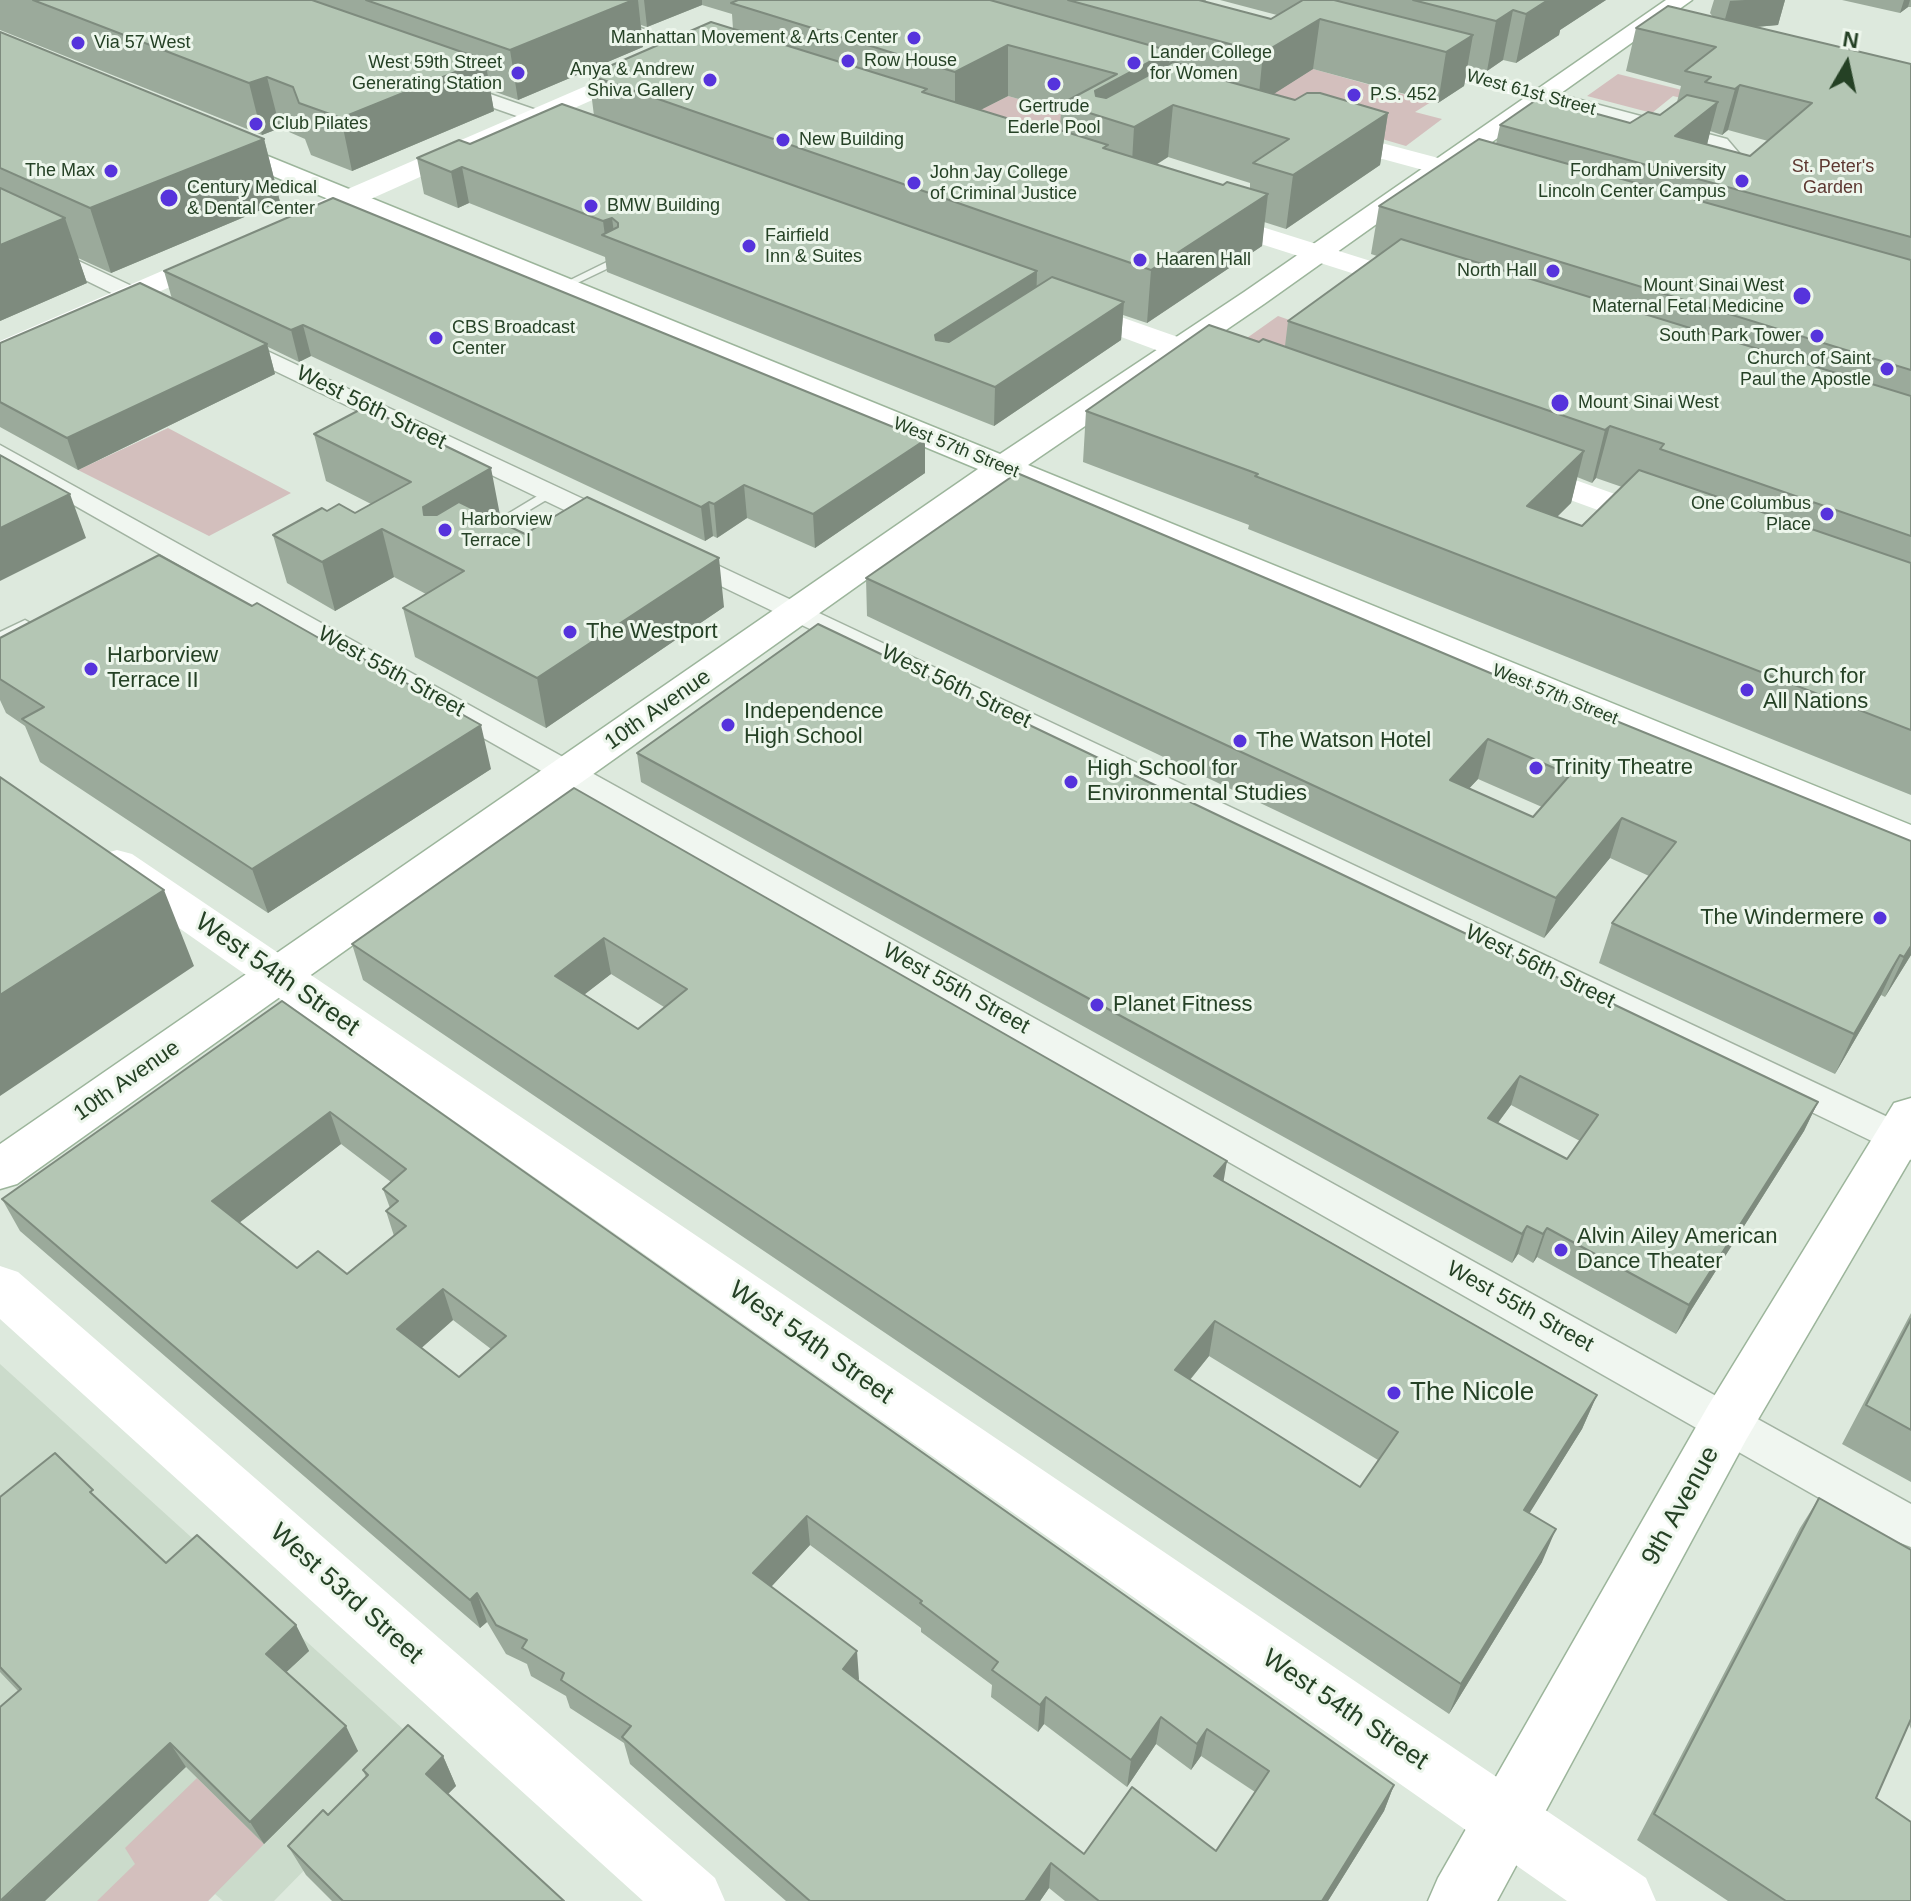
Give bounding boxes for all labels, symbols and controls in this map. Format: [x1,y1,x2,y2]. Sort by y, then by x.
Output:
north arrow [1807,24,1887,104]
text: N [1841,26,1861,53]
place label: Manhattan Movement & Arts Center [611,27,898,49]
marker: Manhattan Movement & Arts Center [905,29,923,47]
place label: Via 57 West [94,32,190,54]
marker: Via 57 West [69,34,87,52]
place label: Lander College for Women [1150,42,1272,84]
place label: Row House [864,50,957,72]
place label: West 59th Street Generating Station [352,52,502,94]
marker: Row House [839,52,857,70]
marker: Lander College for Women [1125,54,1143,72]
place label: Anya & Andrew Shiva Gallery [570,59,694,102]
marker: West 59th Street Generating Station [509,64,527,82]
street label: West 61st Street [1464,65,1598,121]
marker: Anya & Andrew Shiva Gallery [701,71,719,89]
marker: Gertrude Ederle Pool [1045,75,1063,93]
place label: P.S. 452 [1370,84,1437,106]
marker: P.S. 452 [1345,86,1363,104]
place label: Gertrude Ederle Pool [1007,96,1101,138]
place label: Club Pilates [272,113,368,135]
marker: Club Pilates [247,115,265,133]
place label: New Building [799,129,904,151]
marker: New Building [774,131,792,149]
park label: St. Peter's Garden [1792,156,1874,198]
place label: The Max [25,160,95,182]
place label: Fordham University Lincoln Center Campus [1538,160,1726,202]
marker: The Max [102,162,120,180]
place label: John Jay College of Criminal Justice [930,162,1077,204]
marker: Fordham University Lincoln Center Campus [1733,172,1751,190]
marker: John Jay College of Criminal Justice [905,174,923,192]
place label: Century Medical & Dental Center [187,177,317,220]
marker: Century Medical & Dental Center [158,187,180,209]
place label: BMW Building [607,195,720,217]
marker: BMW Building [582,197,600,215]
place label: Fairfield Inn & Suites [765,225,862,268]
marker: Fairfield Inn & Suites [740,237,758,255]
place label: Haaren Hall [1156,249,1251,271]
marker: Haaren Hall [1131,251,1149,269]
place label: North Hall [1457,260,1537,282]
marker: North Hall [1544,262,1562,280]
place label: Mount Sinai West Maternal Fetal Medicine [1592,275,1784,318]
marker: Mount Sinai West Maternal Fetal Medicine [1791,285,1813,307]
place label: CBS Broadcast Center [452,317,575,360]
place label: South Park Tower [1659,325,1801,347]
marker: South Park Tower [1808,327,1826,345]
marker: CBS Broadcast Center [427,329,445,347]
place label: Church of Saint Paul the Apostle [1740,348,1871,390]
street label: West 56th Street [292,360,450,456]
marker: Church of Saint Paul the Apostle [1878,360,1896,378]
marker: Mount Sinai West [1549,392,1571,414]
place label: Mount Sinai West [1578,392,1719,414]
street label: West 57th Street [890,413,1022,483]
place label: One Columbus Place [1691,493,1811,536]
marker: One Columbus Place [1818,505,1836,523]
place label: Harborview Terrace I [461,509,552,552]
marker: Harborview Terrace I [436,521,454,539]
place label: The Westport [586,619,718,645]
street label: West 55th Street [313,621,469,723]
marker: The Westport [561,623,579,641]
street label: West 56th Street [877,639,1035,735]
place label: Harborview Terrace II [107,643,218,694]
marker: Harborview Terrace II [82,660,100,678]
street label: West 57th Street [1489,660,1621,730]
street label: 10th Avenue [600,664,716,756]
place label: Church for All Nations [1763,664,1868,716]
marker: Church for All Nations [1738,681,1756,699]
place label: Independence High School [744,699,883,750]
marker: Independence High School [719,716,737,734]
place label: The Watson Hotel [1256,728,1431,754]
marker: The Watson Hotel [1231,732,1249,750]
place label: Trinity Theatre [1552,755,1693,781]
place label: High School for Environmental Studies [1087,756,1307,808]
marker: Trinity Theatre [1527,759,1545,777]
marker: High School for Environmental Studies [1062,773,1080,791]
place label: The Windermere [1700,905,1864,931]
street label: West 54th Street [189,907,365,1043]
marker: The Windermere [1871,909,1889,927]
street label: West 56th Street [1461,919,1619,1015]
street label: West 55th Street [878,938,1034,1040]
place label: Planet Fitness [1113,992,1252,1018]
marker: Planet Fitness [1088,996,1106,1014]
street label: 10th Avenue [69,1035,185,1127]
place label: Alvin Ailey American Dance Theater [1577,1224,1778,1276]
marker: Alvin Ailey American Dance Theater [1552,1241,1570,1259]
street label: West 55th Street [1442,1256,1598,1358]
street label: West 54th Street [723,1275,899,1411]
place label: The Nicole [1410,1377,1534,1409]
marker: The Nicole [1385,1384,1403,1402]
street label: 9th Avenue [1636,1441,1726,1571]
street label: West 53rd Street [263,1517,429,1671]
street label: West 54th Street [1256,1643,1434,1777]

